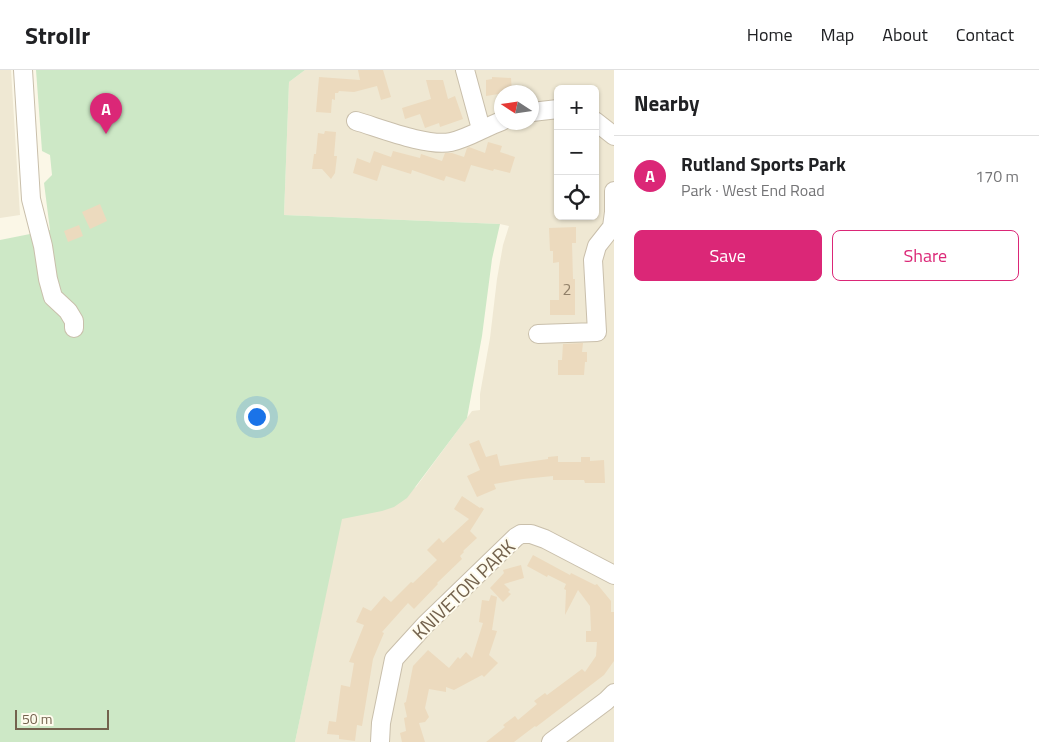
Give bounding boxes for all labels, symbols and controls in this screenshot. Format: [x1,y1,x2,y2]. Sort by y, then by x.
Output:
text: Strollr [25,17,90,53]
text: Home [747,21,793,48]
text: Map [821,21,854,48]
text: About [882,21,928,48]
text: Contact [956,21,1014,48]
north arrow [494,85,539,130]
map controls [554,85,599,220]
button: + [554,85,599,130]
text: Nearby [634,87,699,119]
pin: A [90,93,122,134]
button: − [554,130,599,175]
text: Rutland Sports Park [681,149,846,178]
text: A [645,164,655,188]
text: 170 m [975,164,1019,188]
button: locate [554,175,599,220]
text: Park · West End Road [681,178,825,202]
button: Save [634,230,822,281]
button: Share [832,230,1019,281]
house number: 2 [563,277,571,301]
your location [244,404,270,430]
street label: KNIVETON PARK [405,532,521,646]
scale bar [15,707,109,730]
text: 50 m [22,708,52,729]

